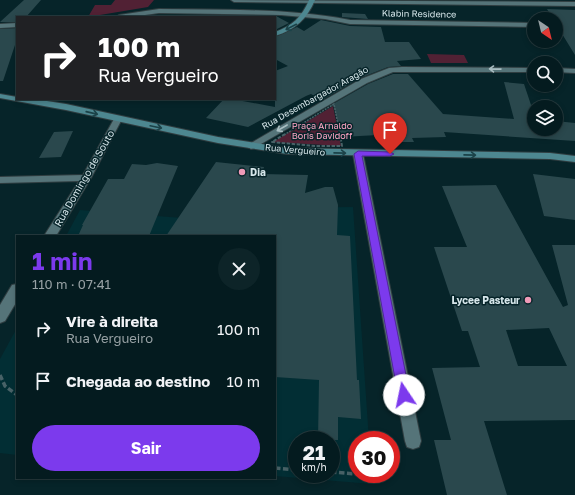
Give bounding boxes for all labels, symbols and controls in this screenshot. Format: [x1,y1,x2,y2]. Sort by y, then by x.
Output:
street label: Klabin Residence [382,7,456,20]
north arrow [527,12,563,48]
map controls [527,12,563,136]
one-way arrow [285,24,297,31]
text: 100 m [98,30,180,63]
icon: right [32,32,84,84]
button: search [527,56,563,92]
text: Rua Vergueiro [98,64,219,86]
street label: Rua Desembargador Aragão [260,64,370,131]
one-way arrow [489,65,502,73]
button: layers [527,100,563,136]
one-way arrow [85,110,98,117]
pin [373,113,407,154]
icon: arrive [379,119,401,141]
park label: Praça Arnaldo Boris Davidoff [292,120,353,141]
one-way arrow [150,124,163,132]
one-way arrow [276,125,288,133]
street label: Rua Domingo de Souto [52,128,116,228]
street label: Rua Vergueiro [265,141,326,158]
one-way arrow [333,149,346,157]
one-way arrow [463,151,476,159]
place label: Dia [250,166,266,178]
marker: Dia [237,167,247,177]
text: 1 min [32,246,92,275]
button: close [218,248,260,290]
text: 110 m · 07:41 [32,276,111,292]
place label: Lycee Pasteur [451,294,520,306]
marker: Lycee Pasteur [523,295,533,305]
text: Vire à direita [66,312,158,330]
icon: right [32,318,54,340]
text: 100 m [217,320,260,338]
text: Rua Vergueiro [66,330,153,346]
icon: arrive [32,370,54,392]
text: Chegada ao destino [66,372,210,390]
text: 10 m [226,372,260,390]
position arrow [383,374,425,416]
button: Sair [32,425,260,471]
speed limit sign: 30 [348,431,400,483]
text: 21 [303,440,325,464]
text: km/h [301,461,327,473]

